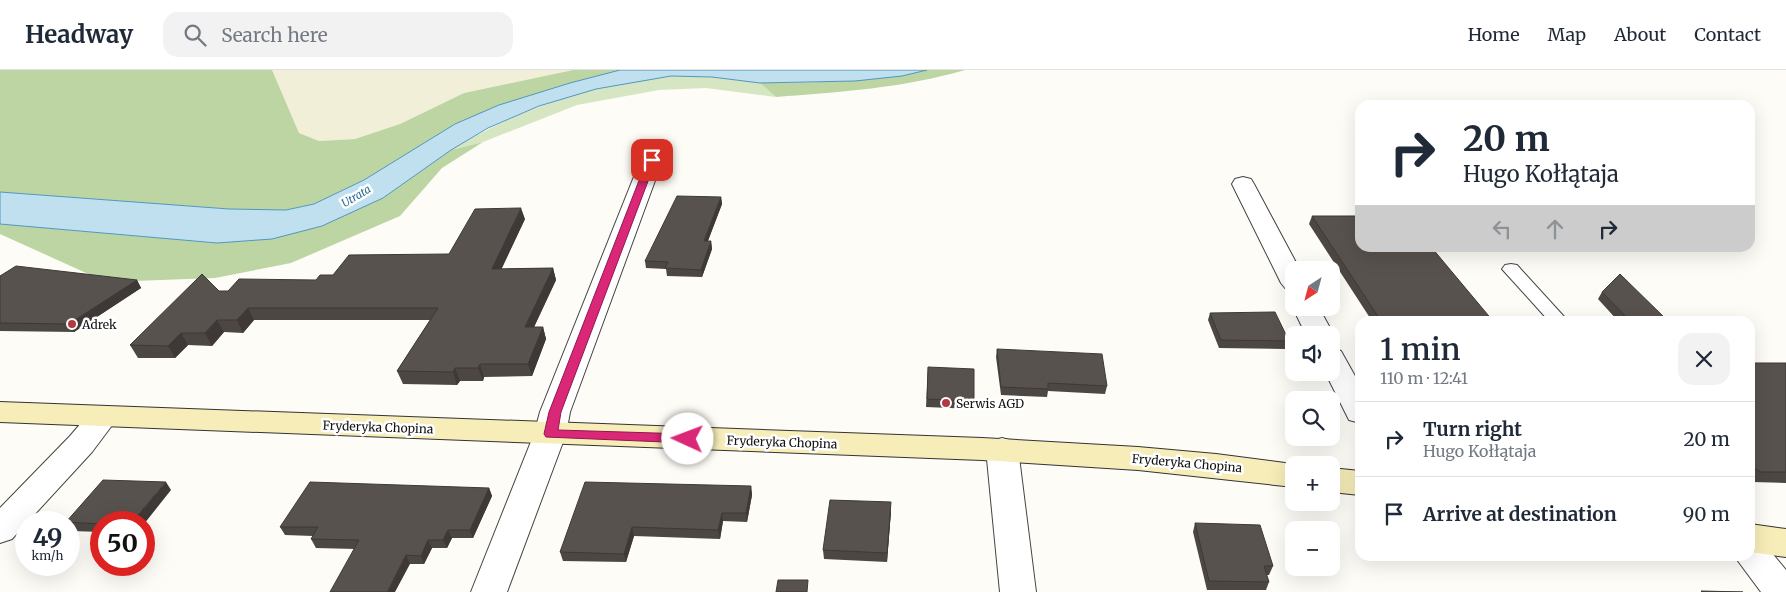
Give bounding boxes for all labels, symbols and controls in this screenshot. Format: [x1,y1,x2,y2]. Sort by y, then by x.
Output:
search box [163,12,513,57]
text: Headway [25,19,133,50]
icon: search [181,21,209,49]
text: Search here [221,23,328,47]
text: Home [1468,23,1520,46]
text: Map [1548,23,1586,46]
text: About [1614,23,1666,46]
text: Contact [1694,23,1761,46]
text: 20 m [1463,117,1550,161]
icon: right [1380,120,1445,185]
pin [631,139,673,181]
icon: arrive [638,146,666,174]
text: Hugo Kołłątaja [1463,160,1619,188]
water label: Utrata [339,182,373,210]
icon: left [1488,215,1516,243]
icon: ahead [1541,215,1569,243]
icon: right [1594,215,1622,243]
north arrow [1285,261,1340,316]
map controls [1285,261,1340,576]
place label: Adrek [81,317,117,332]
marker: Adrek [66,318,78,330]
button: sound [1285,326,1340,381]
text: 1 min [1380,330,1461,368]
button: close [1678,333,1730,385]
text: 110 m · 12:41 [1380,368,1468,388]
button: search [1285,391,1340,446]
place label: Serwis AGD [956,396,1024,411]
marker: Serwis AGD [940,397,952,409]
position arrow [661,412,713,464]
text: Turn right [1423,417,1522,441]
street label: Fryderyka Chopina [322,418,434,436]
icon: right [1380,425,1408,453]
text: 20 m [1683,427,1730,451]
street label: Fryderyka Chopina [726,433,838,451]
text: Hugo Kołłątaja [1423,441,1536,461]
street label: Fryderyka Chopina [1131,451,1243,475]
button: + [1285,456,1340,511]
icon: arrive [1380,500,1408,528]
text: Arrive at destination [1423,502,1617,526]
text: 90 m [1683,502,1730,526]
speed limit sign: 50 [90,511,155,576]
text: 49 [33,521,62,553]
button: − [1285,521,1340,576]
text: km/h [32,548,63,563]

